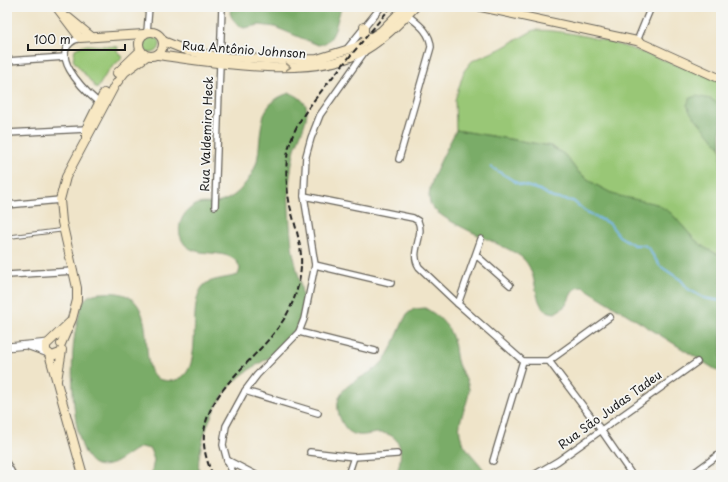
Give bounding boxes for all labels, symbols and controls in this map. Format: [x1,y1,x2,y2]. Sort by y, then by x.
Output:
scale bar [28,26,125,52]
text: 100 m [34,30,71,48]
street label: Rua Antônio Johnson [181,36,307,62]
one-way arrow [285,63,291,71]
street label: Rua Valdemiro Heck [195,76,217,192]
street label: Rua São Judas Tadeu [554,365,665,453]

